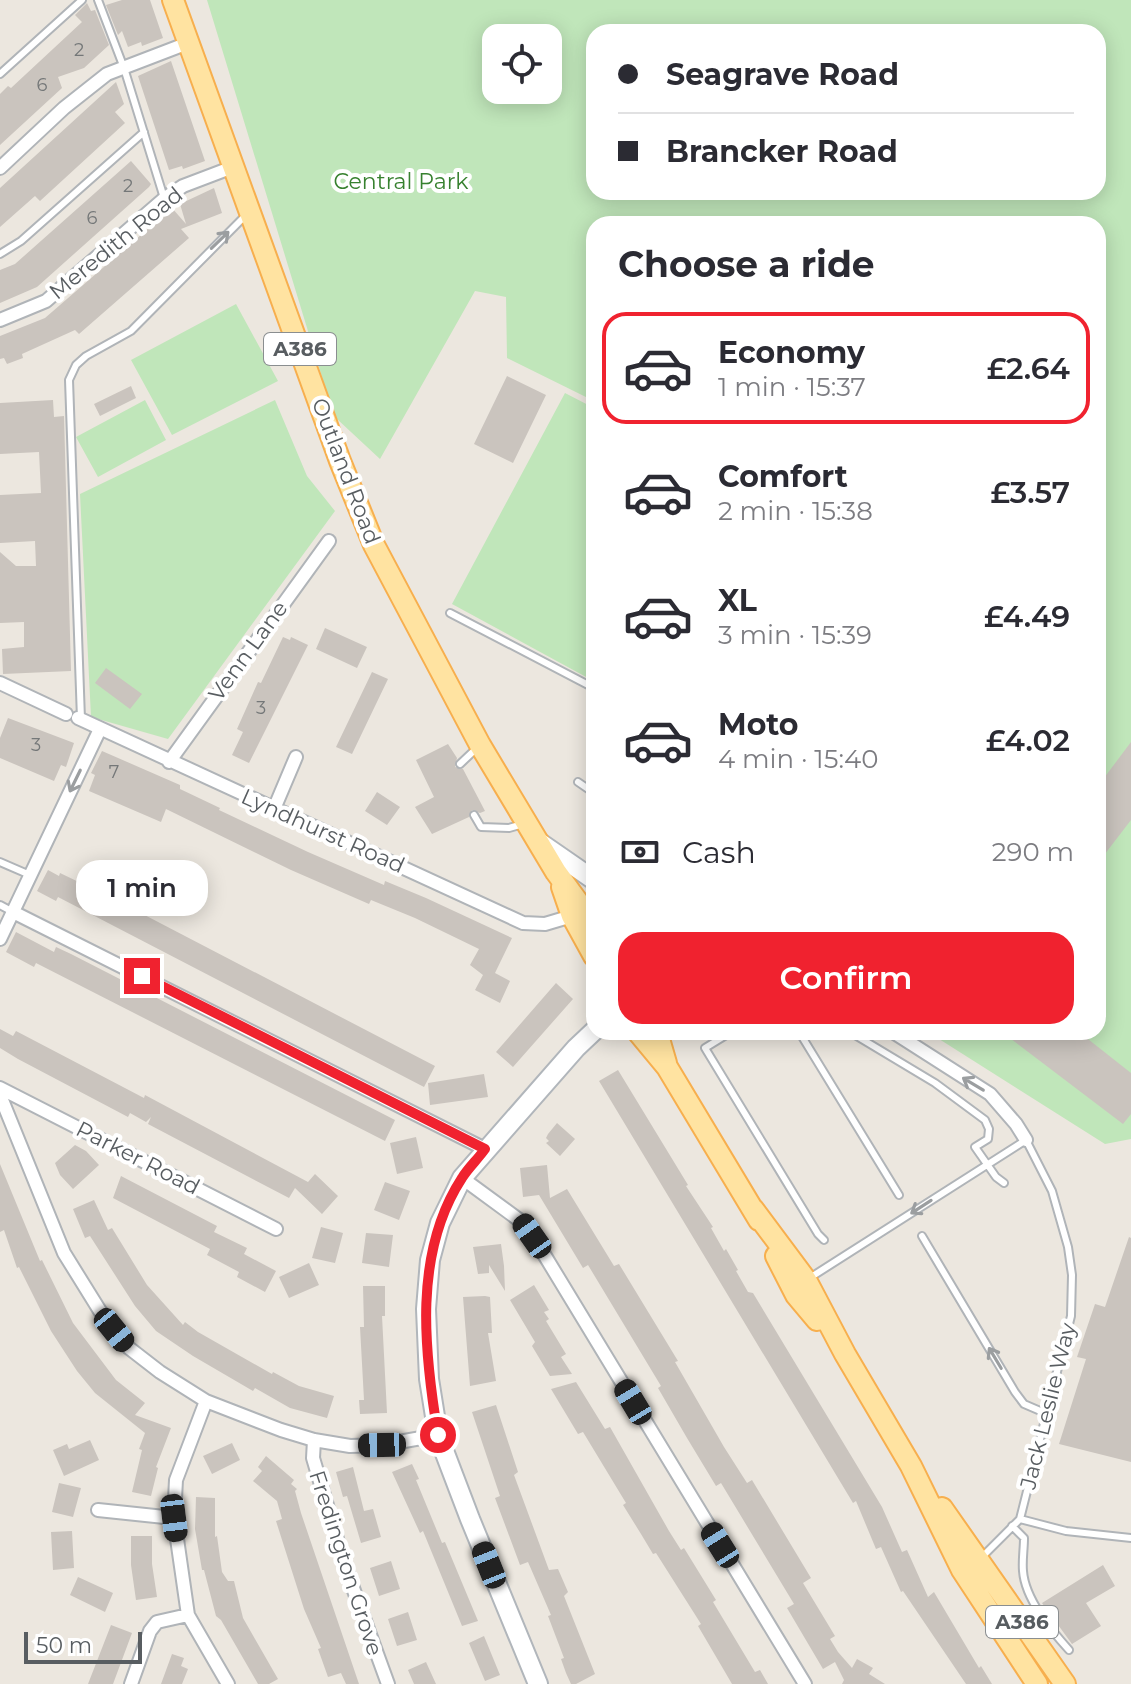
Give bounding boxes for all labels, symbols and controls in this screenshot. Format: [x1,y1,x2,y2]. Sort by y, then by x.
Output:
map controls [482,24,562,104]
button: locate [482,24,562,104]
house number: 2 [74,39,84,61]
text: Seagrave Road [666,56,899,93]
house number: 6 [37,74,48,96]
text: Brancker Road [666,133,898,170]
park label: Central Park [333,168,469,195]
house number: 2 [123,175,133,197]
street label: Meredith Road [44,181,188,305]
house number: 6 [87,207,98,229]
one-way arrow [210,231,229,250]
text: Choose a ride [618,242,875,286]
icon: car [622,332,694,404]
road number: A386 [264,333,336,365]
text: Economy [718,334,865,371]
text: £2.64 [987,350,1070,387]
text: 1 min · 15:37 [718,371,866,403]
street label: Outland Road [306,394,386,548]
icon: car [622,456,694,528]
text: Comfort [718,458,848,495]
text: £3.57 [990,474,1070,511]
text: 2 min · 15:38 [718,495,873,527]
icon: car [622,580,694,652]
text: XL [718,582,757,619]
street label: Venn Lane [203,596,293,706]
text: £4.49 [984,598,1070,635]
text: 3 min · 15:39 [718,619,872,651]
house number: 3 [256,697,266,719]
icon: car [622,704,694,776]
text: Moto [718,706,799,743]
text: £4.02 [986,722,1070,759]
house number: 3 [31,734,41,756]
text: 4 min · 15:40 [718,743,878,775]
house number: 7 [109,761,119,783]
one-way arrow [67,769,82,792]
street label: Lyndhurst Road [237,783,409,879]
icon: cash [618,830,662,874]
text: Cash [682,834,756,871]
text: 290 m [992,836,1074,868]
callout: 1 min [76,860,208,916]
text: 1 min [107,872,177,904]
button: Confirm [618,932,1074,1024]
route end [124,958,160,994]
one-way arrow [962,1076,985,1092]
street label: Parker Road [72,1115,204,1201]
one-way arrow [910,1199,933,1215]
car [508,1209,556,1263]
car [90,1304,138,1356]
street label: Jack Leslie Way [1014,1320,1082,1493]
one-way arrow [987,1347,1003,1370]
car [610,1375,656,1429]
route start [420,1417,456,1453]
car [358,1433,406,1457]
street label: Fredington Grove [303,1467,389,1659]
car [159,1493,189,1543]
car [697,1518,743,1572]
car [469,1538,509,1592]
road number: A386 [986,1606,1058,1638]
scale bar [24,1628,142,1664]
text: 50 m [36,1632,92,1659]

